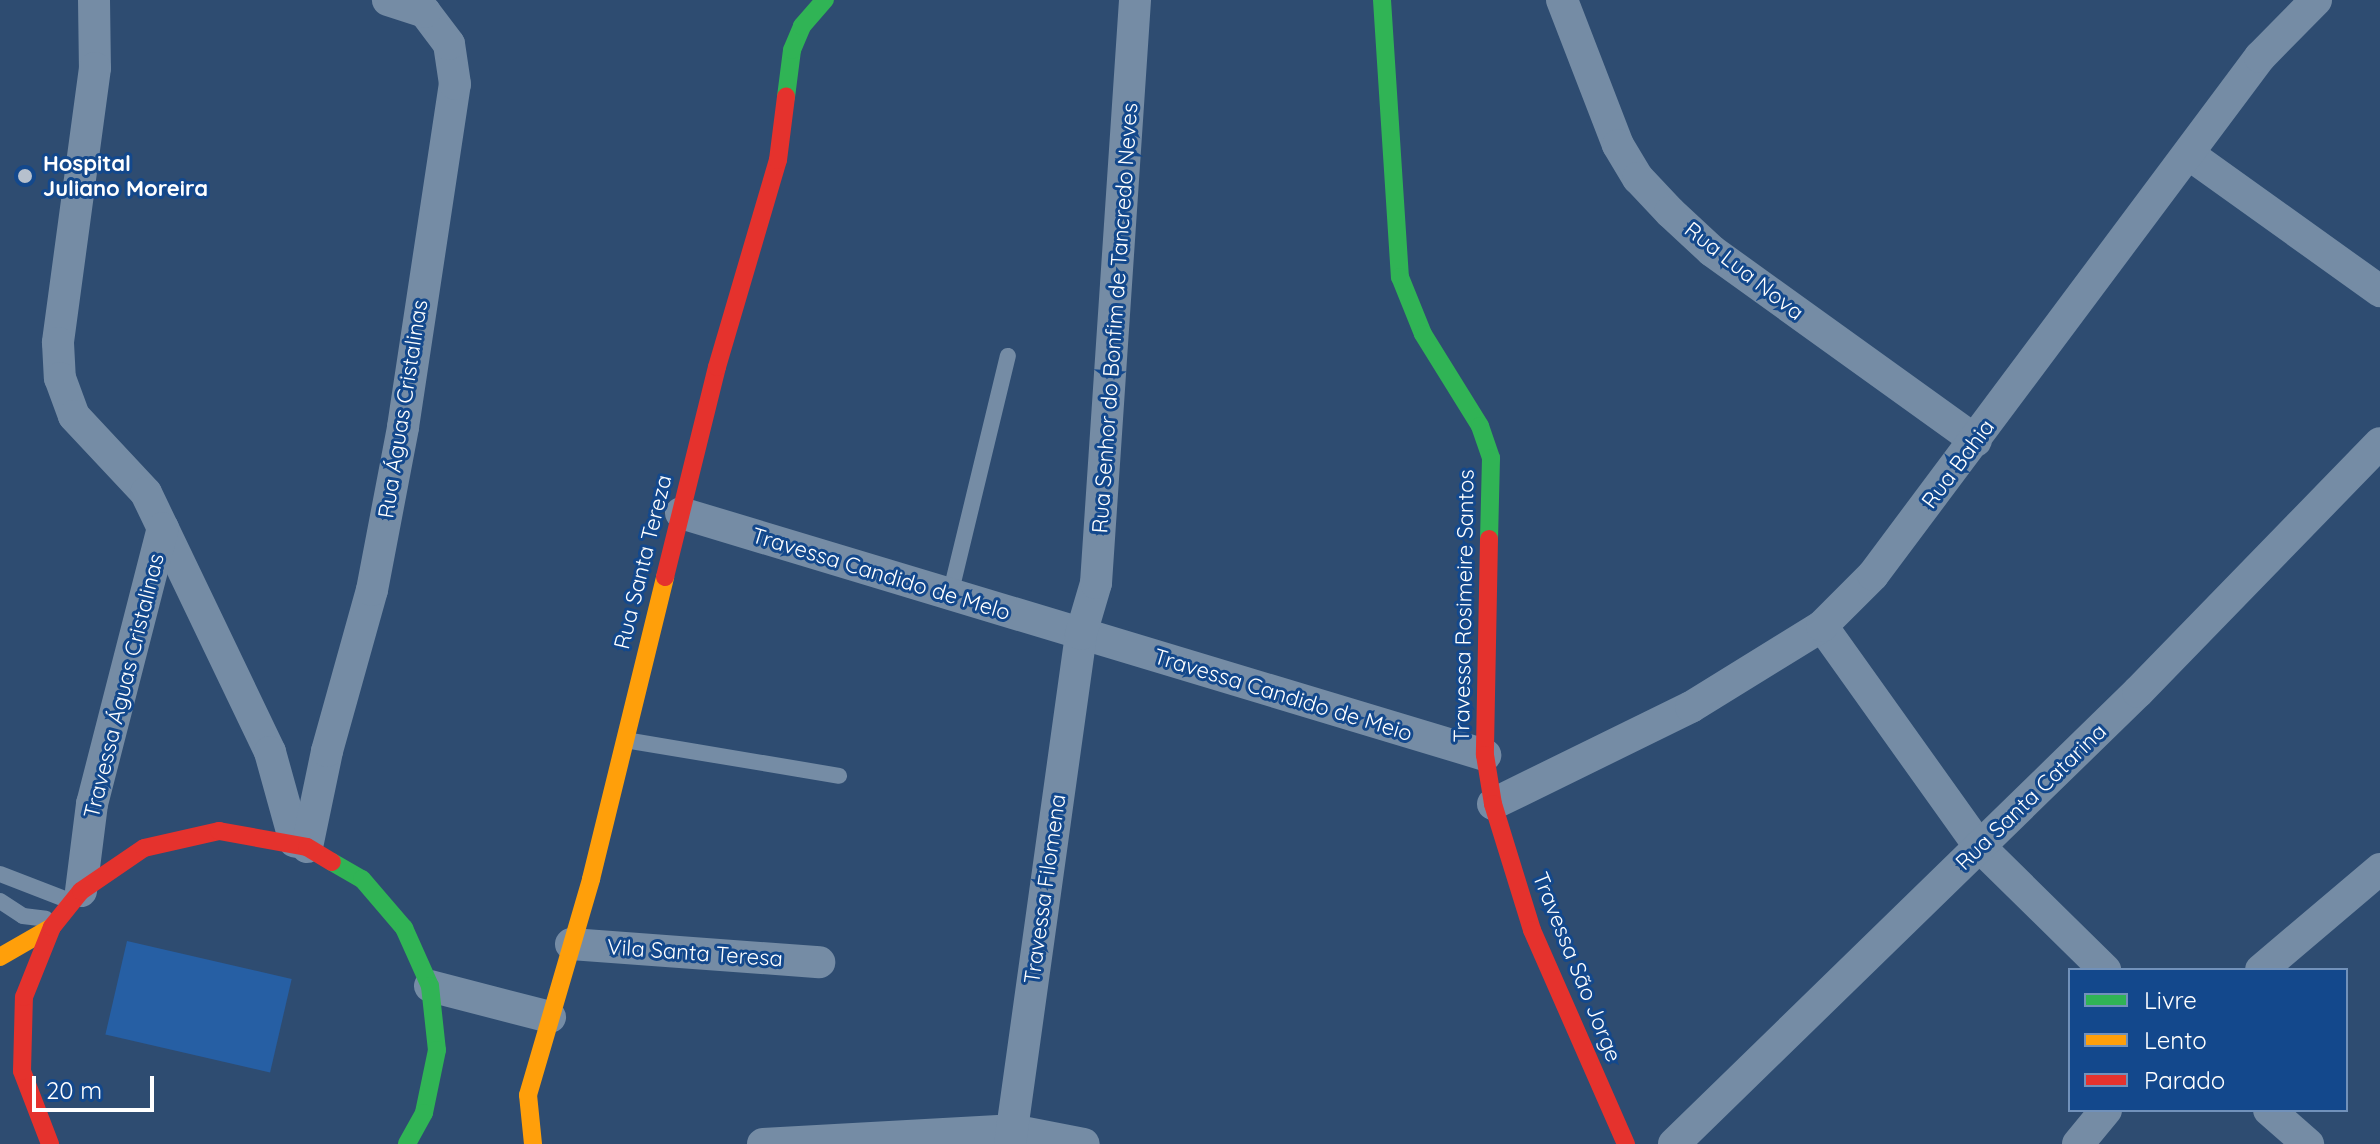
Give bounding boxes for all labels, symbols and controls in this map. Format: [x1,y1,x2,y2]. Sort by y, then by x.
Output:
street label: Rua Senhor do Bonfim de Tancredo Neves [1087,102,1143,534]
place label: Hospital Juliano Moreira [43,150,208,202]
marker: Hospital Juliano Moreira [14,165,36,187]
street label: Rua Lua Nova [1679,216,1809,326]
street label: Rua Águas Cristalinas [373,298,433,520]
street label: Rua Bahia [1916,414,2000,514]
street label: Travessa Rosimeire Santos [1448,469,1480,743]
street label: Rua Santa Tereza [609,472,677,652]
street label: Travessa Candido de Melo [749,522,1013,626]
street label: Travessa Águas Cristalinas [78,551,170,821]
street label: Travessa Candido de Meio [1151,643,1415,747]
street label: Rua Santa Catarina [1950,718,2112,876]
street label: Travessa Filomena [1019,793,1071,985]
street label: Travessa São Jorge [1527,868,1627,1066]
street label: Vila Santa Teresa [606,934,784,972]
legend [2068,968,2348,1112]
text: Livre [2144,985,2197,1015]
text: Lento [2144,1025,2207,1055]
scale bar [36,1060,158,1110]
text: Parado [2144,1065,2225,1095]
text: 20 m [46,1075,102,1105]

